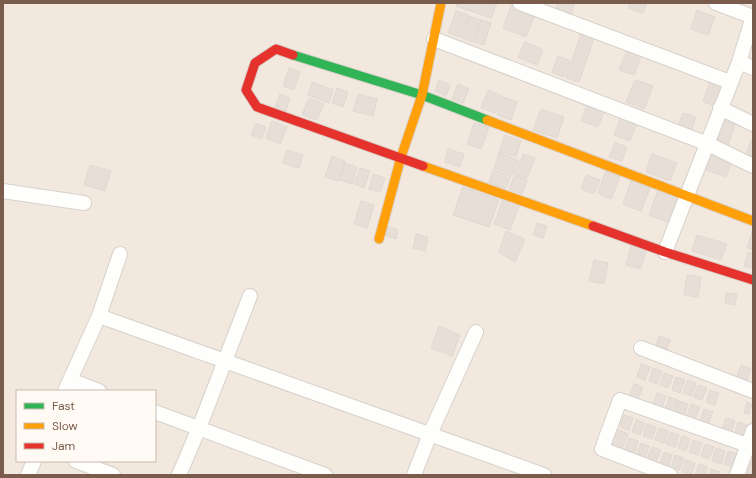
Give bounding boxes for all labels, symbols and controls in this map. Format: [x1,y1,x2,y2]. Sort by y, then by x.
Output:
legend [16,390,156,462]
text: Fast [52,398,75,414]
text: Slow [52,418,78,434]
text: Jam [52,438,75,454]

